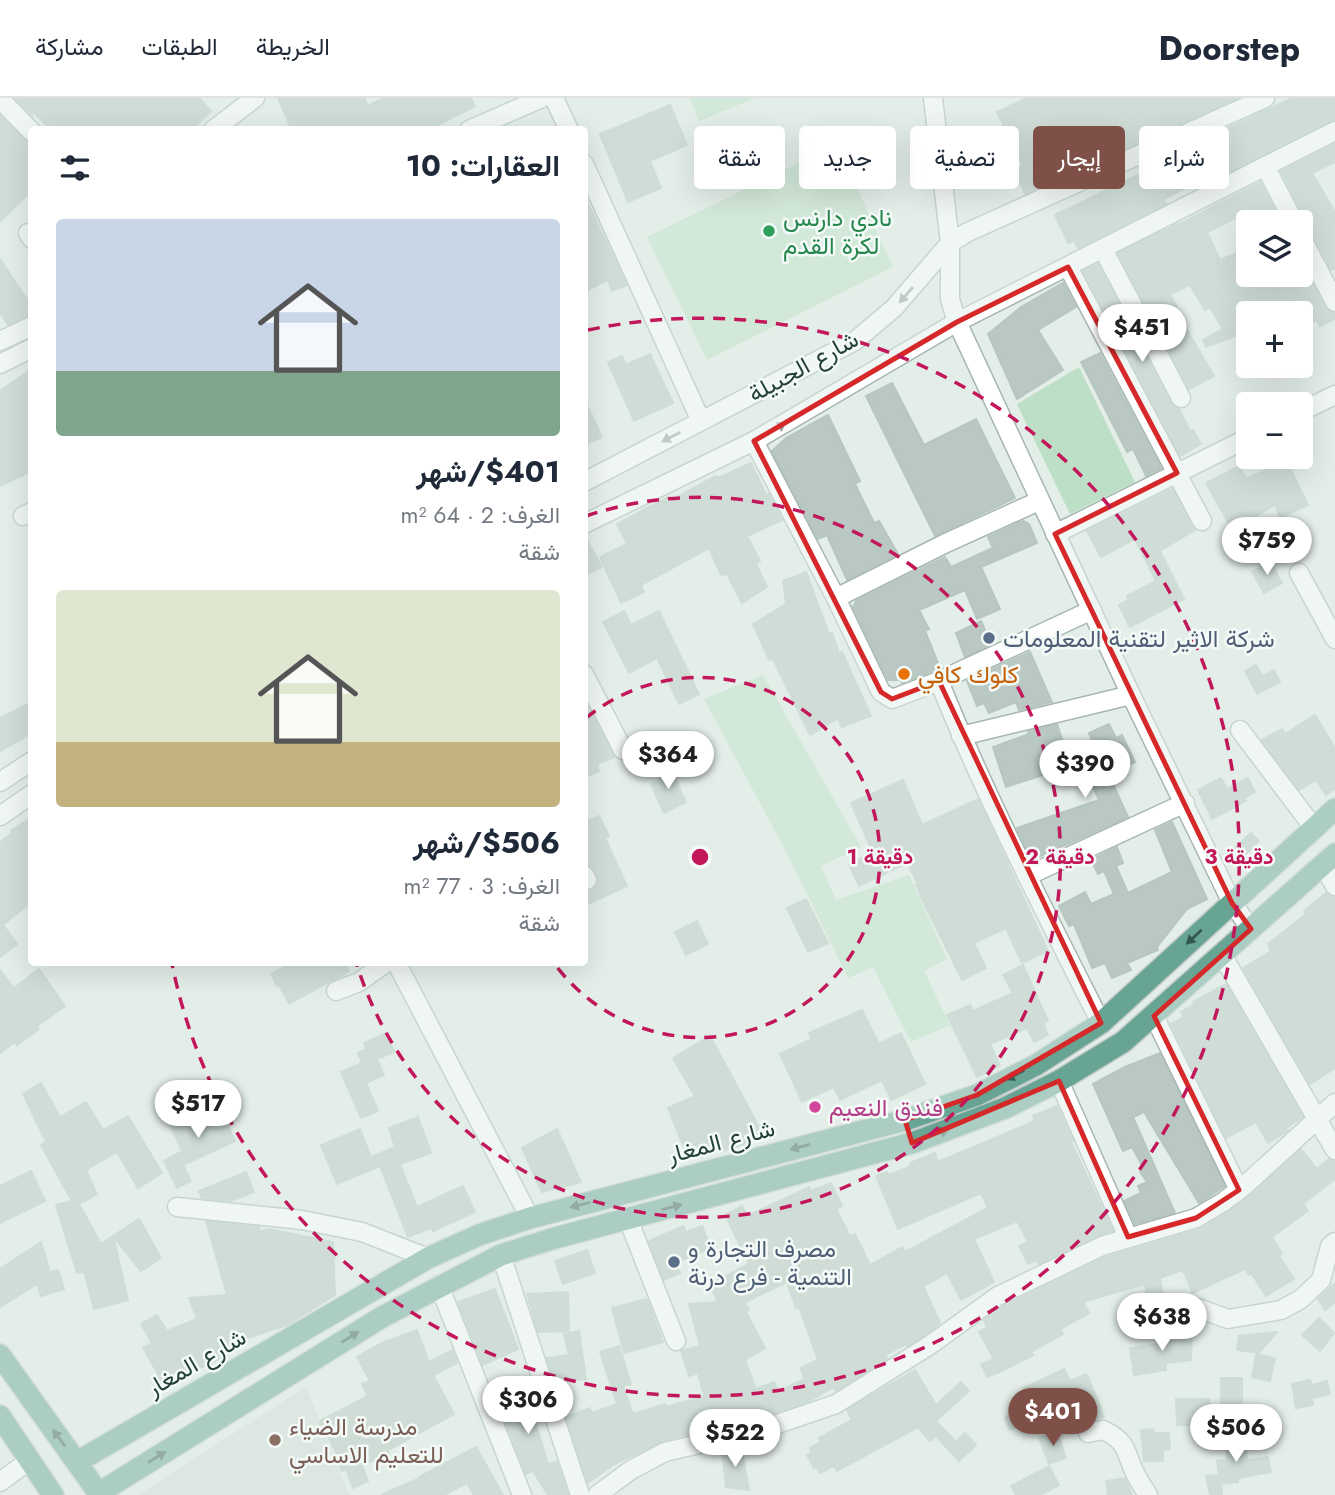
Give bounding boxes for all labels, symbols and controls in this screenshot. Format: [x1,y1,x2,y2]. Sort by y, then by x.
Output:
text: Doorstep [1158,25,1300,72]
text: مشاركة [35,29,103,64]
text: الطبقات [141,29,218,64]
text: الخريطة [256,29,330,64]
chip: شقة [694,126,785,189]
chip: جديد [799,126,896,189]
chip: تصفية [910,126,1019,189]
chip: إيجار [1033,126,1125,189]
chip: شراء [1139,126,1229,189]
text: العقارات: 10 [406,144,560,187]
icon: filters [56,149,94,187]
place label: نادي دارنس لكرة القدم [783,200,892,263]
map controls [1236,210,1313,469]
button: layers [1236,210,1313,287]
marker: نادي دارنس لكرة القدم [761,223,777,239]
icon: home [245,265,371,391]
one-way arrow [898,286,914,304]
button: + [1236,301,1313,378]
pin: $451 [1101,304,1183,364]
text: $451 [1114,310,1170,344]
street label: شارع الجبيلة [741,321,865,411]
button: − [1236,392,1313,469]
one-way arrow [768,422,787,434]
one-way arrow [661,431,680,443]
text: $401/شهر [416,450,560,493]
text: الغرف: 2 · 64 m² [401,498,560,532]
pin: $759 [1226,518,1308,577]
text: $759 [1238,523,1296,557]
text: شقة [518,535,560,569]
place label: شركة الاثير لتقنية المعلومات [1003,621,1275,656]
marker: شركة الاثير لتقنية المعلومات [981,630,997,646]
icon: home [245,636,371,762]
place label: كلوك كافي [918,657,1019,694]
marker: كلوك كافي [896,666,912,682]
pin: $364 [627,732,709,791]
text: $364 [638,737,698,771]
pin: $390 [1044,740,1126,800]
text: $390 [1055,746,1115,780]
text: $506/شهر [413,821,560,864]
text: 1 دقيقة [847,842,913,872]
text: 2 دقيقة [1025,842,1095,872]
text: 3 دقيقة [1205,842,1273,872]
centre of rings [688,845,712,869]
text: الغرف: 3 · 77 m² [404,869,560,903]
text: شقة [518,906,560,940]
one-way arrow [1186,929,1203,945]
one-way arrow [1005,1070,1025,1081]
pin: $517 [157,1080,239,1140]
text: $517 [171,1086,225,1120]
place label: فندق النعيم [829,1090,943,1125]
marker: فندق النعيم [807,1099,823,1115]
street label: شارع المغار [662,1110,779,1172]
one-way arrow [928,1127,949,1138]
one-way arrow [789,1142,810,1152]
one-way arrow [569,1200,591,1211]
one-way arrow [662,1201,684,1212]
place label: مصرف التجارة و التنمية - فرع درنة [688,1231,852,1294]
marker: مصرف التجارة و التنمية - فرع درنة [666,1254,682,1270]
pin: $638 [1121,1294,1203,1353]
text: $638 [1133,1299,1191,1333]
street label: شارع المغار [139,1319,252,1405]
one-way arrow [340,1330,360,1343]
pin: $306 [487,1376,569,1436]
text: $306 [498,1382,558,1416]
pin: $401 [1012,1388,1094,1448]
text: $401 [1024,1394,1082,1428]
pin: $506 [1195,1404,1277,1464]
place label: مدرسة الضياء للتعليم الاساسي [289,1409,444,1474]
pin: $522 [694,1410,776,1469]
text: $506 [1206,1410,1266,1444]
text: $522 [705,1415,765,1449]
one-way arrow [52,1429,66,1447]
marker: مدرسة الضياء للتعليم الاساسي [267,1432,283,1448]
one-way arrow [147,1451,166,1464]

